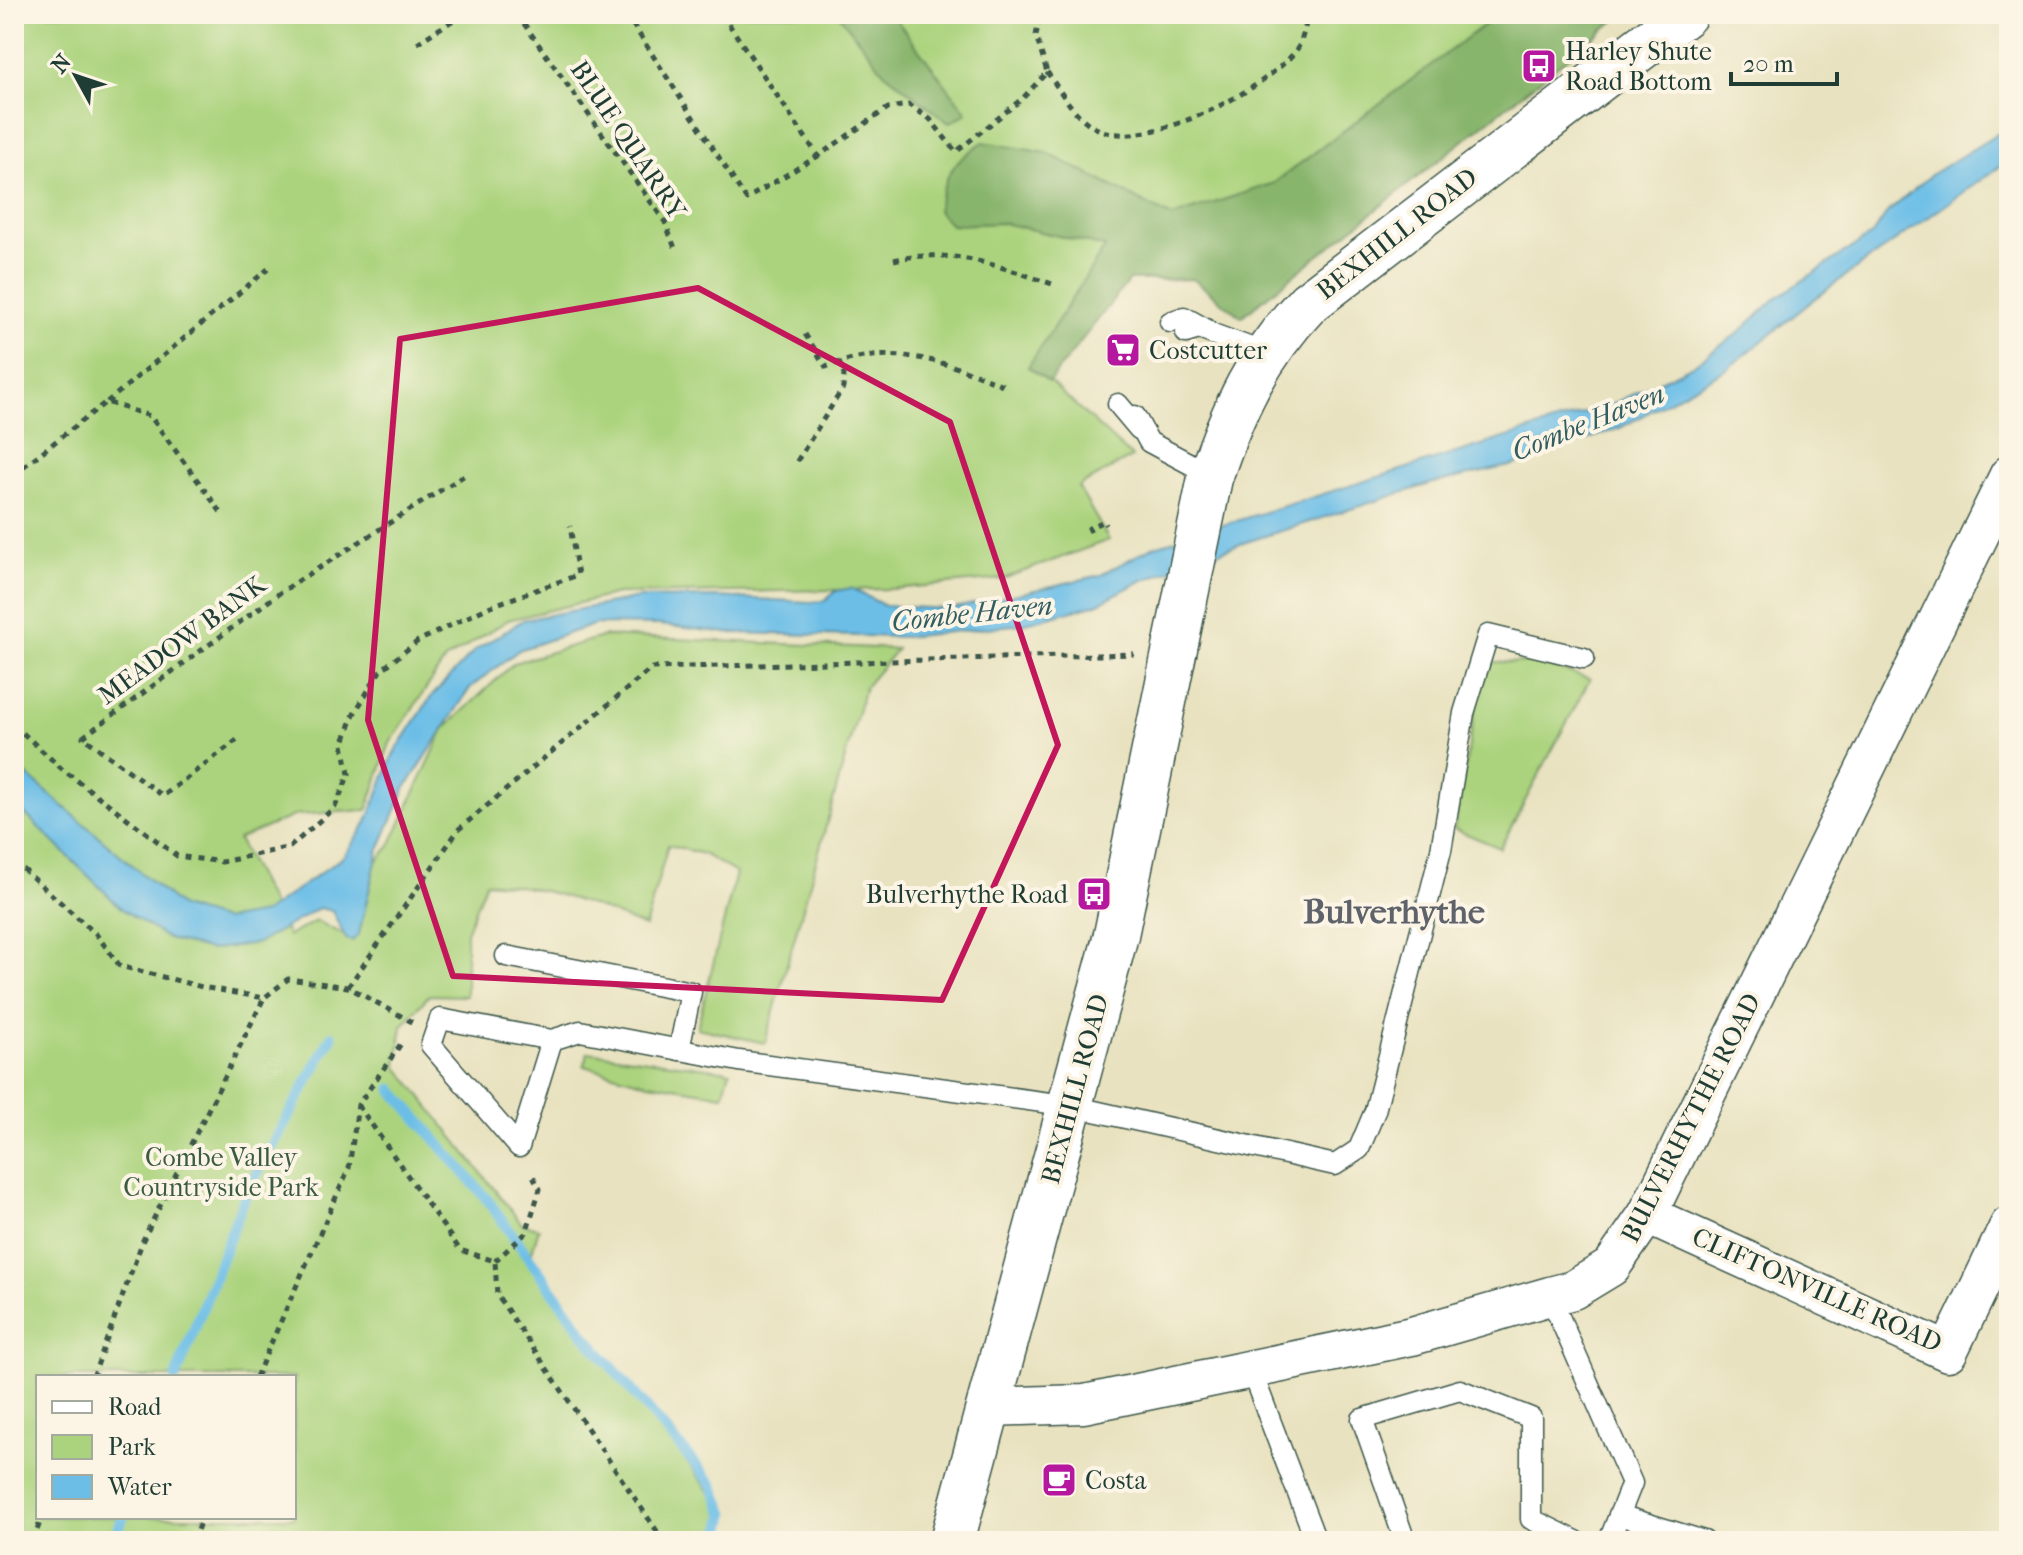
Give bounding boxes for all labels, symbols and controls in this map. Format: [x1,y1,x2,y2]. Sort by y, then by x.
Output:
north arrow [36,36,116,116]
place label: Harley Shute Road Bottom [1565,36,1712,97]
scale bar [1731,36,1837,86]
bus stop icon: Harley Shute Road Bottom [1520,47,1558,85]
text: N [46,49,77,79]
text: 20 m [1743,50,1794,78]
street label: BLUE QUARRY [564,55,693,226]
street label: BEXHILL ROAD [1310,162,1484,306]
supermarket icon: Costcutter [1104,331,1142,369]
place label: Costcutter [1149,335,1267,366]
water label: Combe Haven [1507,376,1669,468]
street label: MEADOW BANK [92,568,273,711]
water label: Combe Haven [890,588,1054,638]
bus stop icon: Bulverhythe Road [1075,875,1113,913]
place label: Bulverhythe Road [866,879,1069,910]
district label: Bulverhythe [1303,892,1485,932]
street label: BULVERHYTHE ROAD [1615,988,1767,1248]
street label: BEXHILL ROAD [1035,991,1115,1187]
park label: Combe Valley Countryside Park [123,1142,319,1203]
street label: CLIFTONVILLE ROAD [1687,1221,1947,1359]
legend [36,1375,296,1519]
text: Road [108,1393,162,1421]
text: Park [108,1433,156,1461]
cafe icon: Costa [1040,1461,1078,1499]
place label: Costa [1085,1465,1148,1496]
text: Water [107,1473,172,1501]

